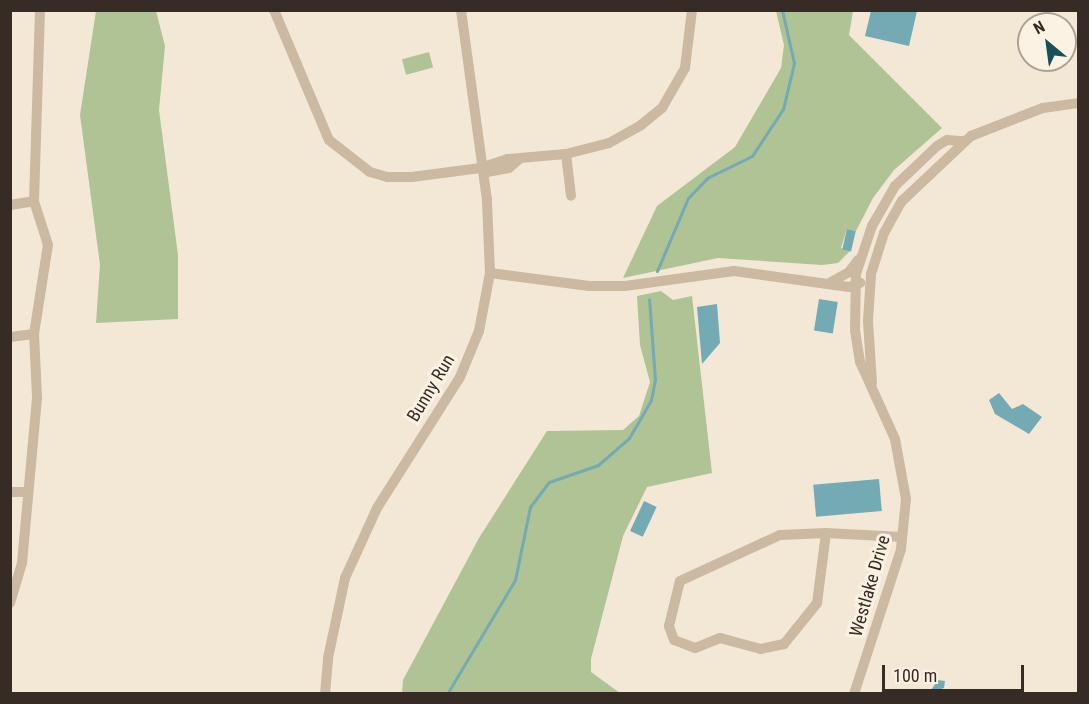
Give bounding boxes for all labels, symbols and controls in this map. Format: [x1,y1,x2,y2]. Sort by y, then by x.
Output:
north arrow [1017,12,1077,72]
text: N [1030,17,1048,38]
street label: Bunny Run [403,350,459,426]
street label: Westlake Drive [845,533,895,639]
scale bar [885,653,1028,691]
text: 100 m [893,665,937,686]

